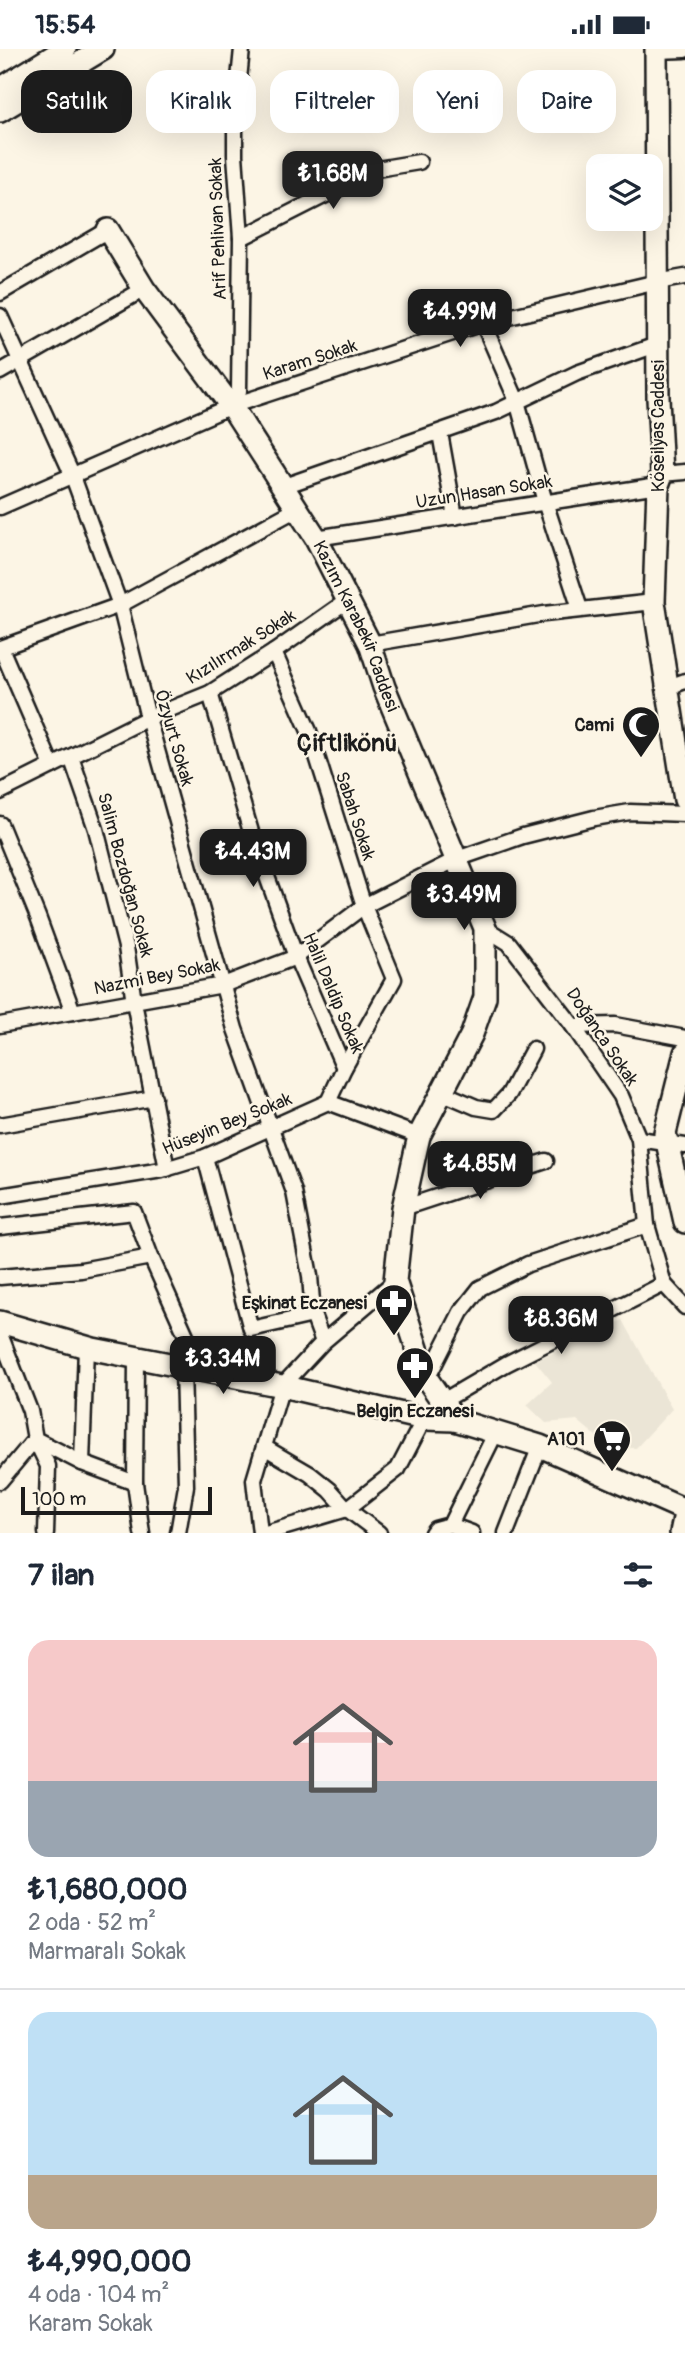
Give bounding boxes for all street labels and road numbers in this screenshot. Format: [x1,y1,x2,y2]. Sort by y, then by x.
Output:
street label: Arif Pehlivan Sokak [204,157,232,301]
street label: Karam Sokak [260,334,360,386]
street label: Köseilyas Caddesi [647,360,670,492]
street label: Uzun Hasan Sokak [414,470,554,514]
street label: Kazım Karabekir Caddesi [308,537,405,715]
street label: Kızılırmak Sokak [182,604,300,690]
street label: Özyurt Sokak [149,687,199,789]
street label: Sabah Sokak [330,769,380,864]
street label: Salim Bozdoğan Sokak [92,790,158,960]
street label: Halil Daldip Sokak [297,929,369,1057]
street label: Nazmi Bey Sokak [92,953,223,1001]
street label: Doğanca Sokak [561,984,643,1091]
street label: Hüseyin Bey Sokak [159,1087,296,1160]

